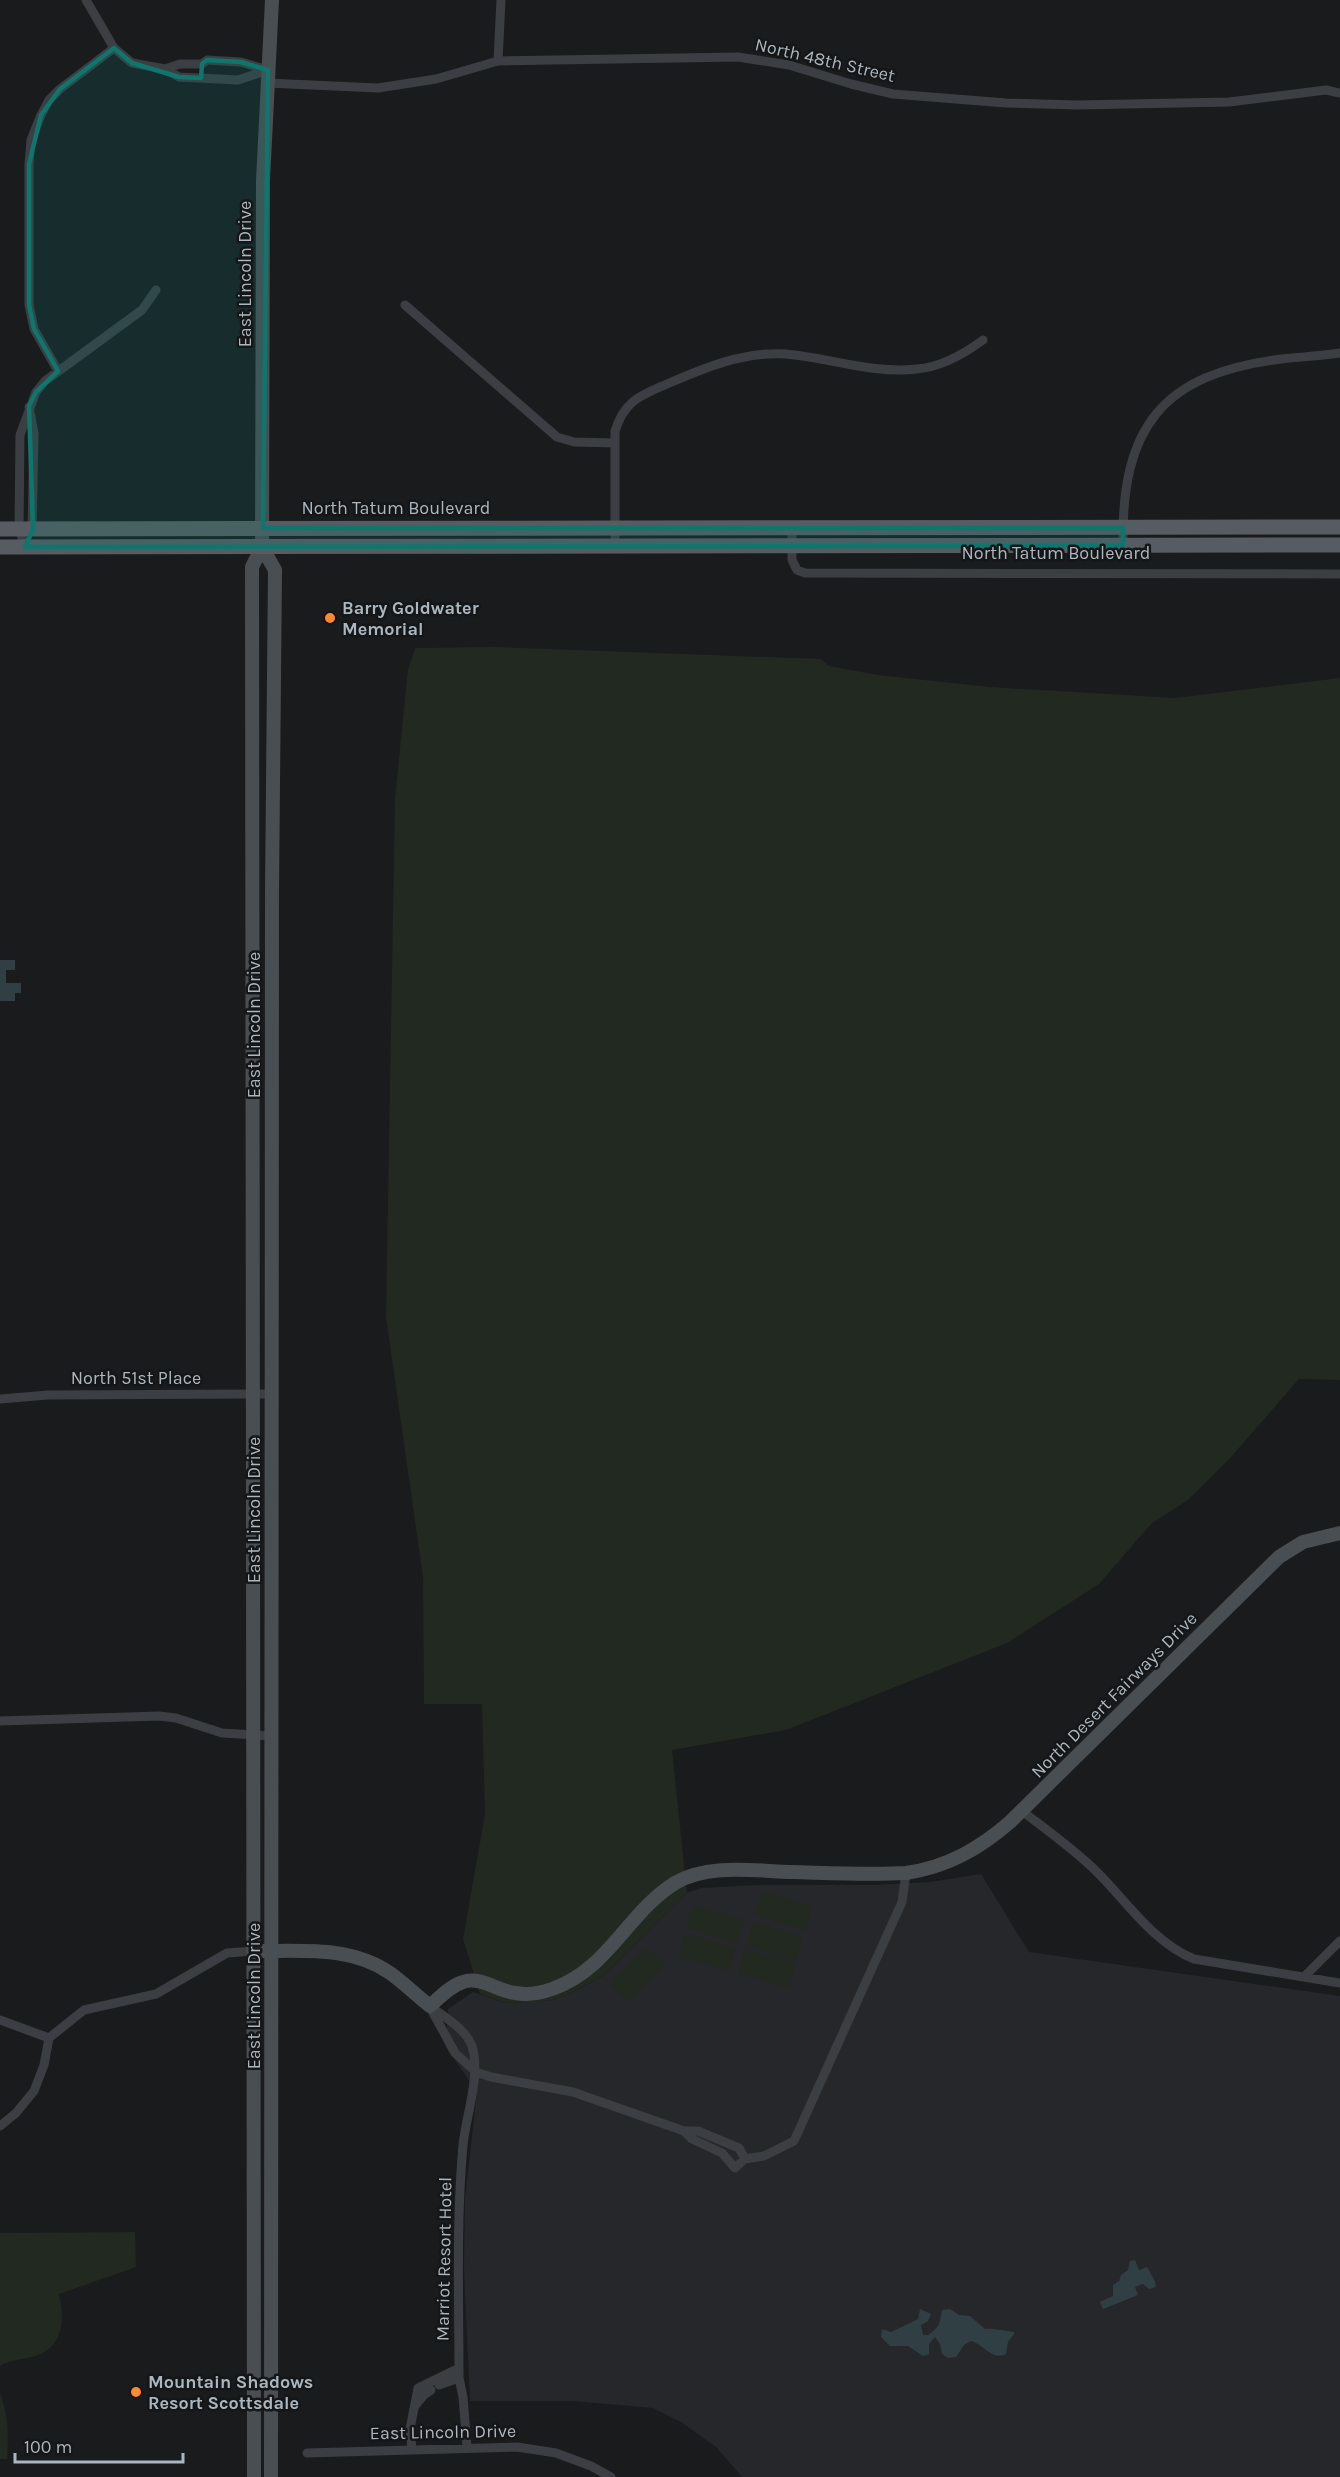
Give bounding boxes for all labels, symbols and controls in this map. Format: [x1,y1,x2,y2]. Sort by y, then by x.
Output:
street label: North 48th Street [753,33,897,87]
street label: East Lincoln Drive [234,201,256,347]
street label: North Tatum Boulevard [301,497,491,519]
street label: North Tatum Boulevard [961,542,1151,564]
place label: Barry Goldwater Memorial [342,597,479,640]
marker: Barry Goldwater Memorial [323,611,337,625]
street label: East Lincoln Drive [243,952,265,1098]
street label: North 51st Place [71,1367,201,1389]
street label: East Lincoln Drive [243,1437,265,1583]
street label: North Desert Fairways Drive [1026,1607,1202,1783]
street label: East Lincoln Drive [243,1923,265,2069]
street label: Marriot Resort Hotel [432,2177,456,2341]
place label: Mountain Shadows Resort Scottsdale [148,2371,313,2414]
marker: Mountain Shadows Resort Scottsdale [129,2385,143,2399]
street label: East Lincoln Drive [370,2420,516,2444]
scale bar [15,2426,183,2464]
text: 100 m [24,2436,72,2458]

